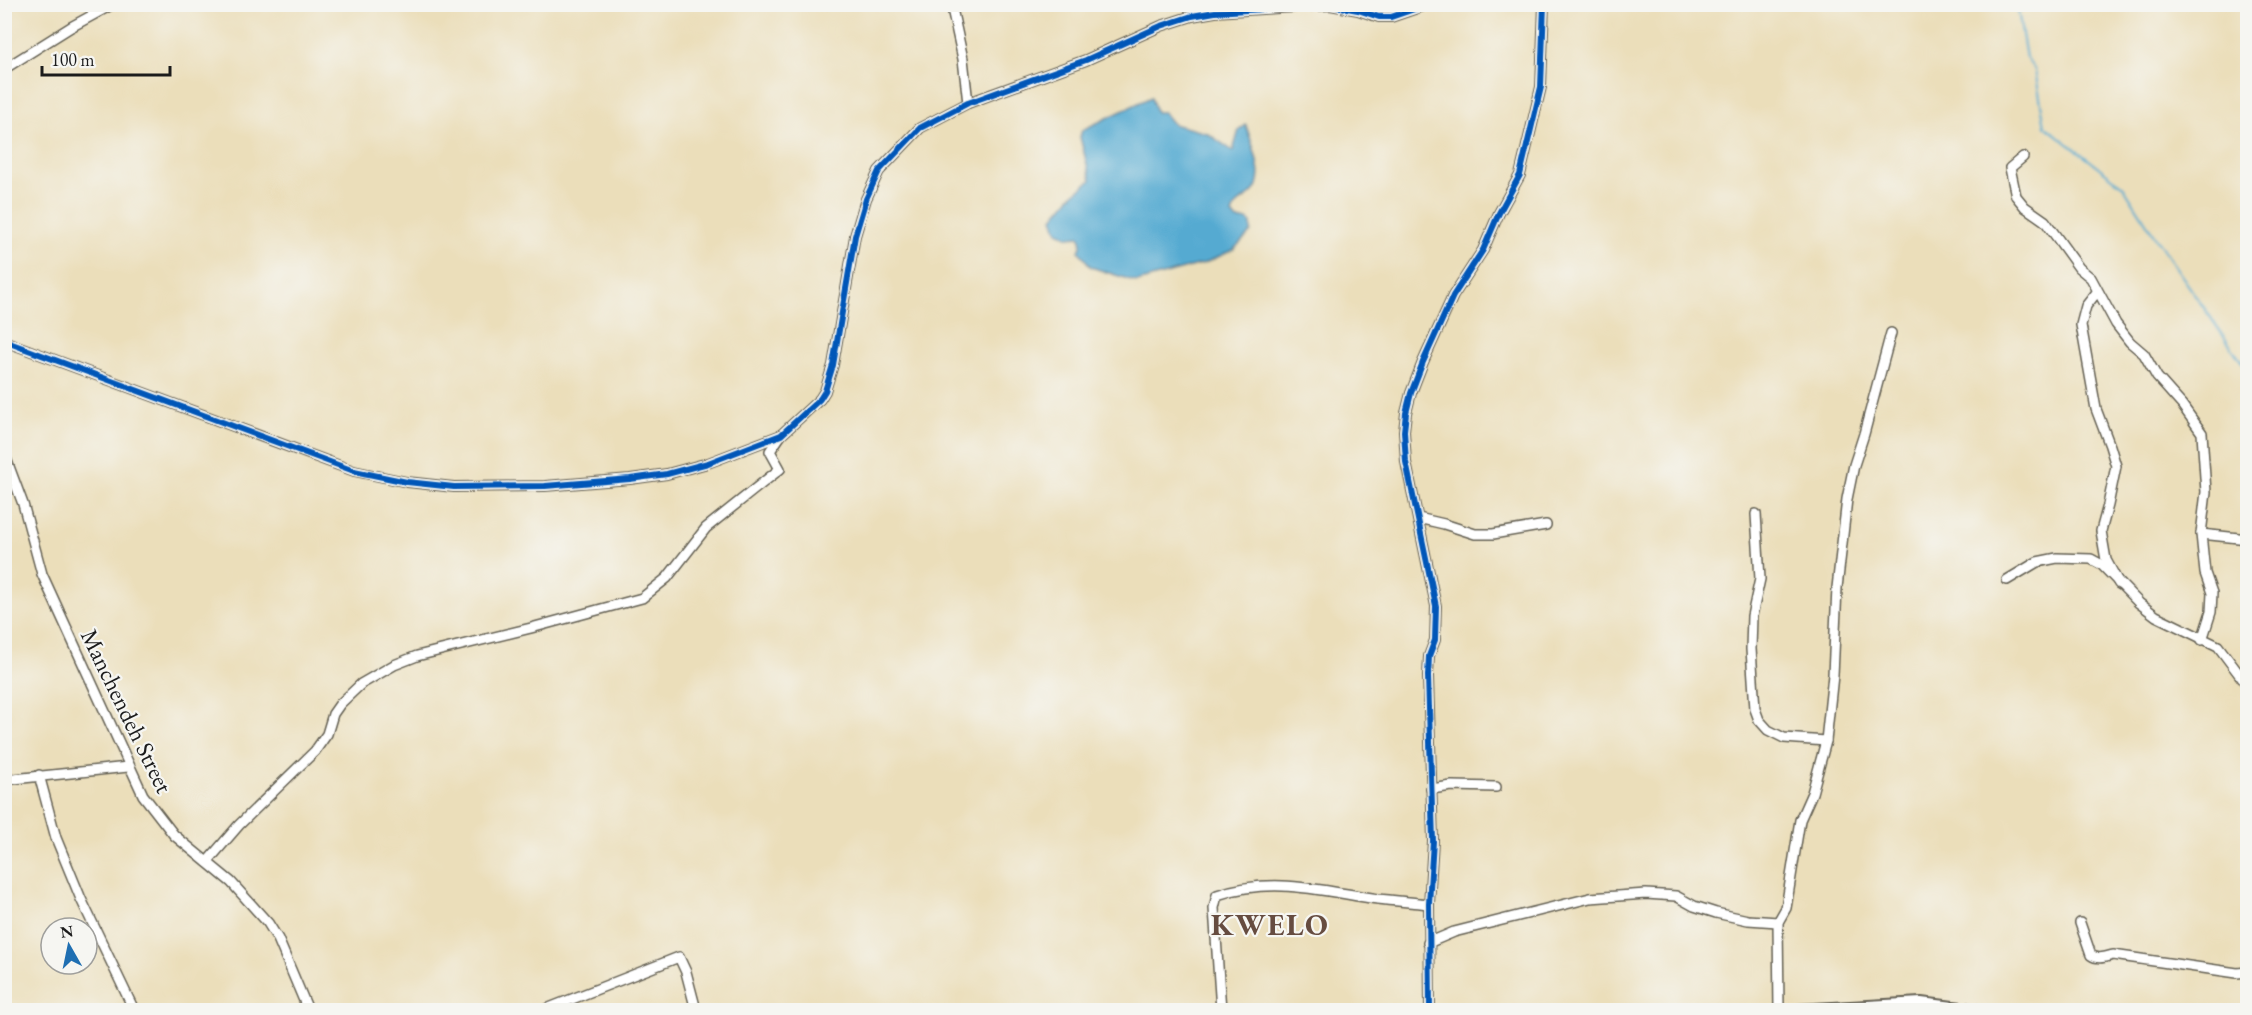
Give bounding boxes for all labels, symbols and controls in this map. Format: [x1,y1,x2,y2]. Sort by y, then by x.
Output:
scale bar [42,39,170,77]
text: 100 m [51,48,95,71]
street label: Manchendeh Street [74,624,180,799]
district label: KWELO [1211,905,1329,944]
north arrow [39,916,99,976]
text: N [59,920,75,943]

